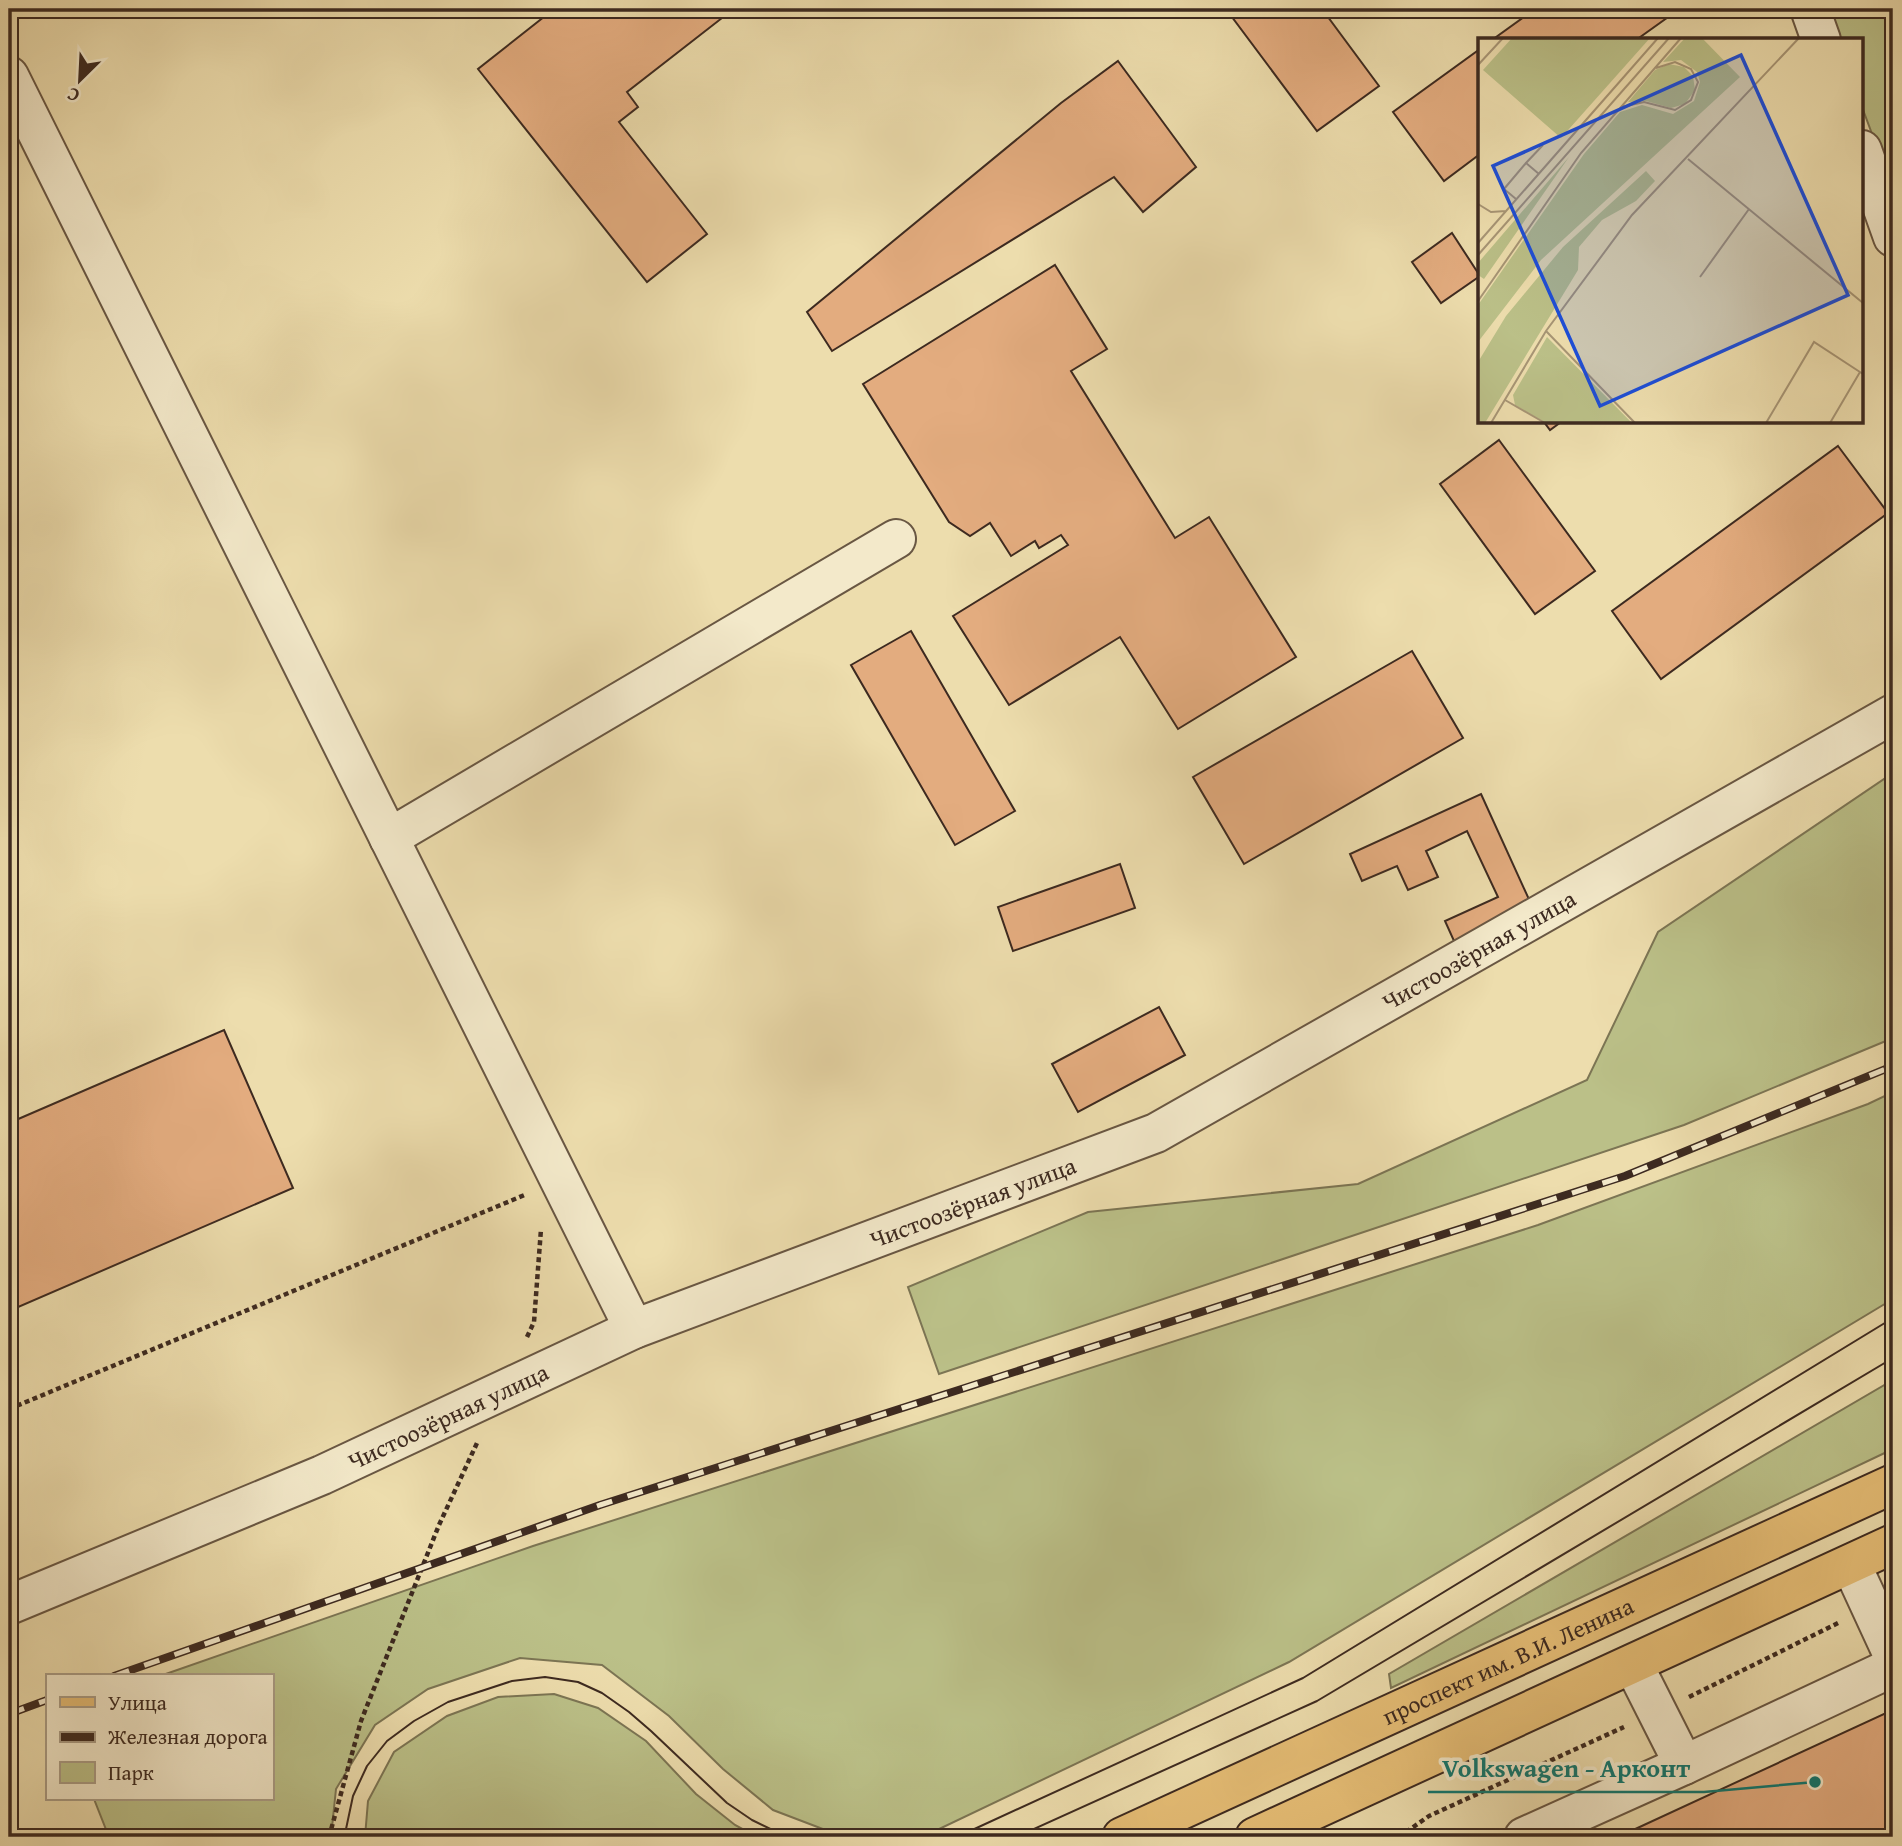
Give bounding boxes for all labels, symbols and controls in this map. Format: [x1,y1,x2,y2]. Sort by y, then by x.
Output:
inset map [1478,38,1864,424]
north arrow [46,46,116,116]
text: С [62,80,84,111]
street label: Чистоозёрная улица [1375,880,1582,1019]
street label: Чистоозёрная улица [864,1147,1081,1257]
street label: Чистоозёрная улица [342,1354,555,1478]
street label: проспект им. В.И. Ленина [1376,1588,1639,1733]
legend [46,1674,273,1800]
text: Улица [108,1687,167,1718]
text: Железная дорога [107,1721,268,1752]
callout: Volkswagen - Арконт [1428,1745,1704,1792]
text: Volkswagen - Арконт [1442,1748,1690,1787]
text: Парк [108,1757,154,1788]

